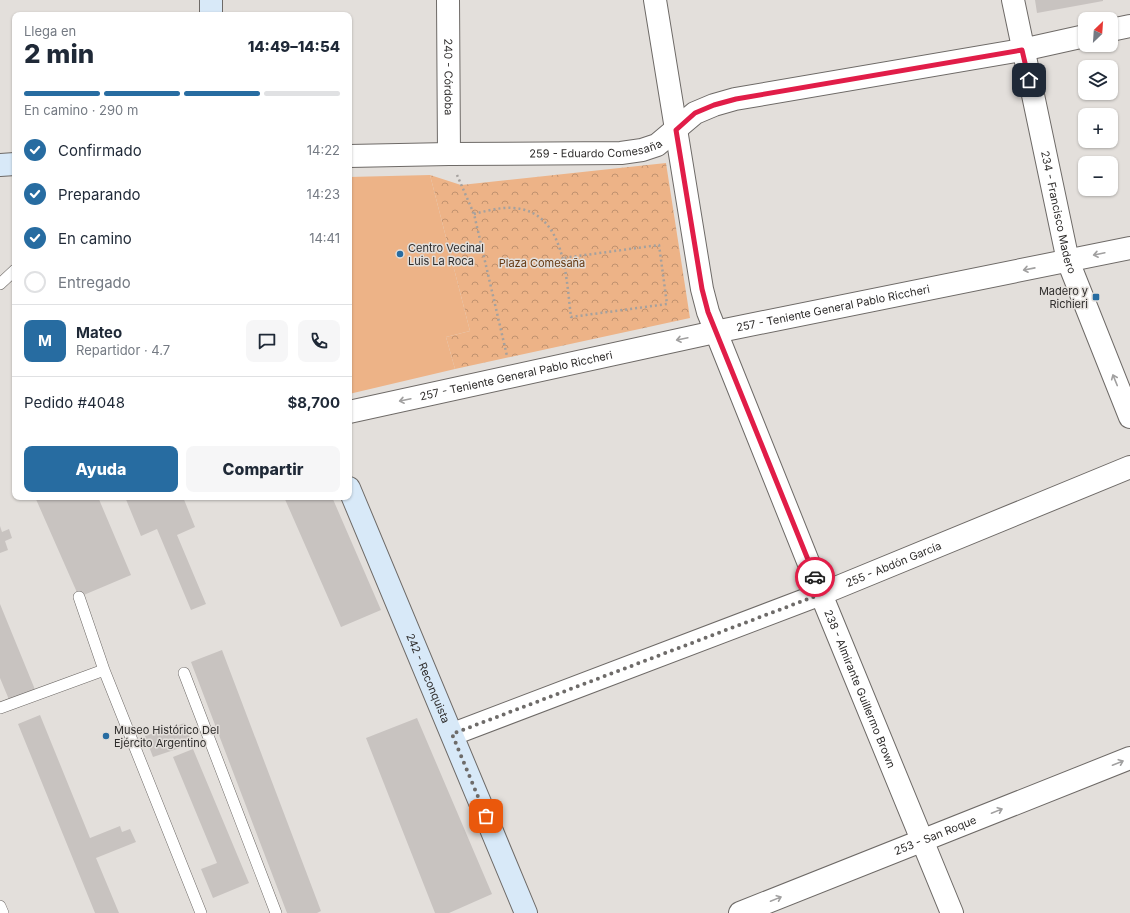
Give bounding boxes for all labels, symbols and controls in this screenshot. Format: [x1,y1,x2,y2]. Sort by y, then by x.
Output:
north arrow [1078,12,1118,52]
map controls [1078,12,1118,196]
text: Llega en [24,23,76,39]
text: 14:49–14:54 [248,37,340,56]
text: 2 min [24,38,94,69]
street label: 240 - Córdoba [441,39,456,115]
button: layers [1078,60,1118,100]
pin [1012,63,1046,97]
icon: home [1018,69,1040,91]
text: En camino · 290 m [24,102,138,118]
button: + [1078,108,1118,148]
street label: 259 - Eduardo Comesaña [529,137,665,161]
icon: check [24,139,46,161]
text: Confirmado [58,141,142,160]
text: 14:22 [307,142,340,158]
street label: 234 - Francisco Madero [1038,149,1079,276]
button: − [1078,156,1118,196]
icon: check [24,183,46,205]
text: Preparando [58,185,141,204]
text: 14:23 [307,186,340,202]
icon: check [24,227,46,249]
text: En camino [58,229,132,248]
text: 14:41 [309,230,340,246]
place label: Centro Vecinal Luis La Roca [408,241,484,268]
marker: Centro Vecinal Luis La Roca [395,249,405,259]
one-way arrow [1093,251,1106,259]
park label: Plaza Comesaña [499,256,585,270]
one-way arrow [1023,265,1036,273]
text: Entregado [58,273,131,292]
street label: 257 - Teniente General Pablo Riccheri [735,282,931,335]
place label: Madero y Richieri [1039,284,1088,311]
marker: Madero y Richieri [1091,292,1101,302]
button: chat [246,320,288,362]
button: phone [298,320,340,362]
text: Mateo [76,323,122,342]
text: M [38,331,52,350]
one-way arrow [676,336,689,344]
text: Repartidor · 4.7 [76,342,170,358]
street label: 257 - Teniente General Pablo Riccheri [418,348,614,403]
one-way arrow [1111,375,1119,387]
text: Pedido #4048 [24,393,125,412]
text: $8,700 [287,393,340,412]
one-way arrow [399,397,412,405]
button: Ayuda [24,446,178,492]
button: Compartir [186,446,340,492]
street label: 255 - Abdón García [843,538,943,590]
courier [795,557,835,597]
icon: car [804,566,826,588]
street label: 238 - Almirante Guillermo Brown [821,608,899,770]
street label: 242 - Reconquista [403,631,453,725]
place label: Museo Histórico Del Ejército Argentino [114,723,219,750]
marker: Museo Histórico Del Ejército Argentino [101,731,111,741]
one-way arrow [1111,758,1123,766]
pin [469,799,503,833]
icon: bag [475,805,497,827]
one-way arrow [991,806,1003,814]
street label: 253 - San Roque [892,813,978,858]
one-way arrow [770,894,782,902]

